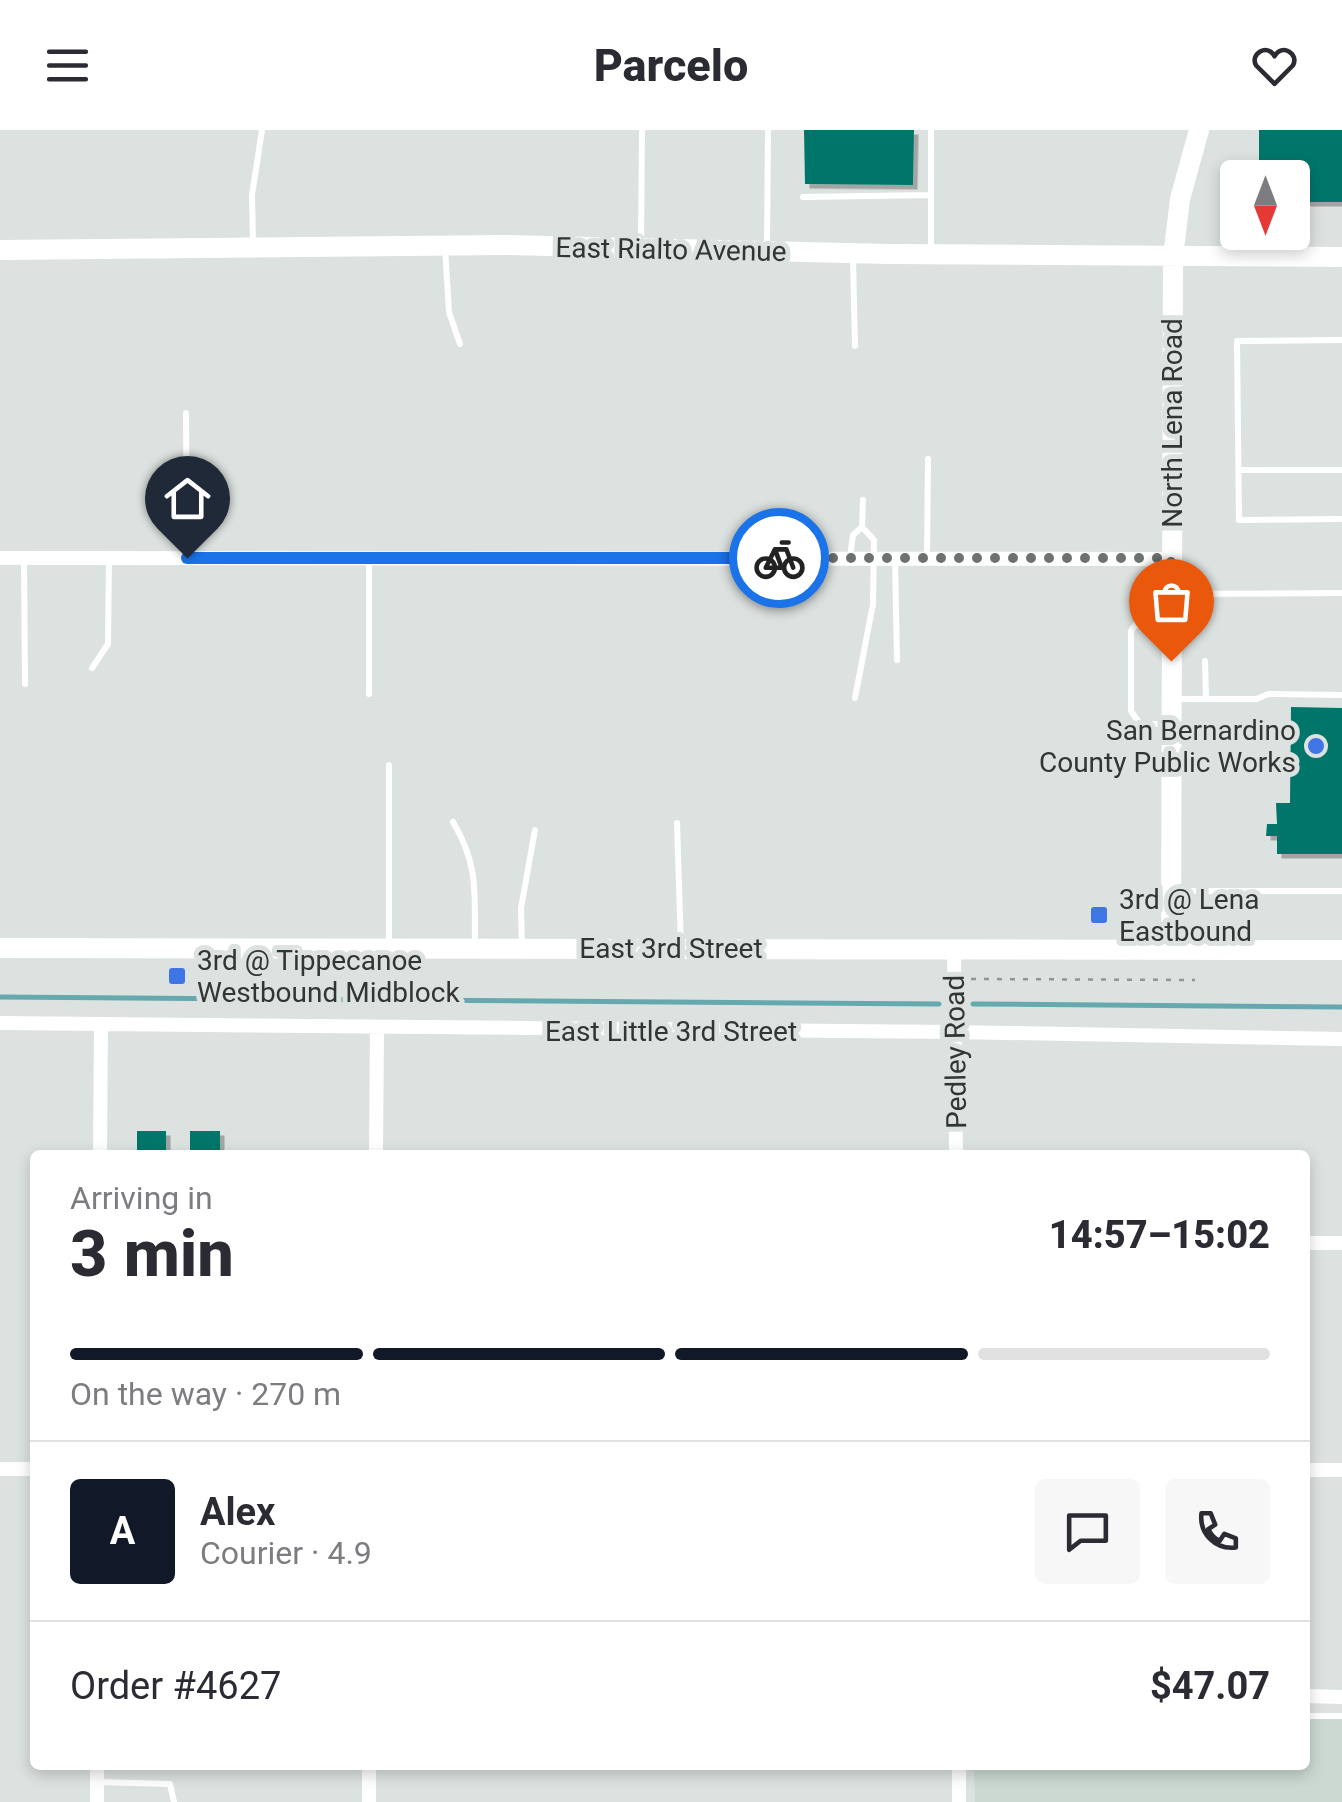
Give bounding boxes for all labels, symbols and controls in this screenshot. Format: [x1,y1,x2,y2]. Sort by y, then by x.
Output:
icon: menu [40,38,95,93]
icon: heart [1247,38,1302,93]
text: Parcelo [594,39,748,92]
north arrow [1220,160,1310,250]
map controls [1220,160,1310,250]
street label: East Rialto Avenue [555,231,787,268]
street label: North Lena Road [1156,318,1189,528]
pin [145,456,230,559]
icon: home [160,471,215,526]
courier [729,508,829,608]
icon: bike [752,531,807,586]
pin [1129,559,1214,662]
icon: bag [1144,574,1199,629]
place label: San Bernardino County Public Works [1039,714,1296,779]
marker: San Bernardino County Public Works [1305,735,1327,757]
place label: 3rd @ Lena Eastbound [1119,883,1259,948]
marker: 3rd @ Lena Eastbound [1088,904,1110,926]
street label: East 3rd Street [579,932,763,965]
place label: 3rd @ Tippecanoe Westbound Midblock [197,944,460,1009]
marker: 3rd @ Tippecanoe Westbound Midblock [166,965,188,987]
street label: Pedley Road [938,975,973,1129]
street label: East Little 3rd Street [545,1015,797,1048]
text: Arriving in [70,1179,213,1217]
text: 14:57–15:02 [1049,1213,1270,1257]
text: 3 min [70,1216,234,1292]
text: On the way · 270 m [70,1375,341,1413]
button: chat [1035,1479,1140,1584]
button: phone [1165,1479,1270,1584]
text: Alex [200,1490,275,1534]
text: A [110,1509,135,1553]
text: Courier · 4.9 [200,1534,372,1572]
text: Order #4627 [70,1664,281,1708]
text: $47.07 [1150,1664,1270,1708]

